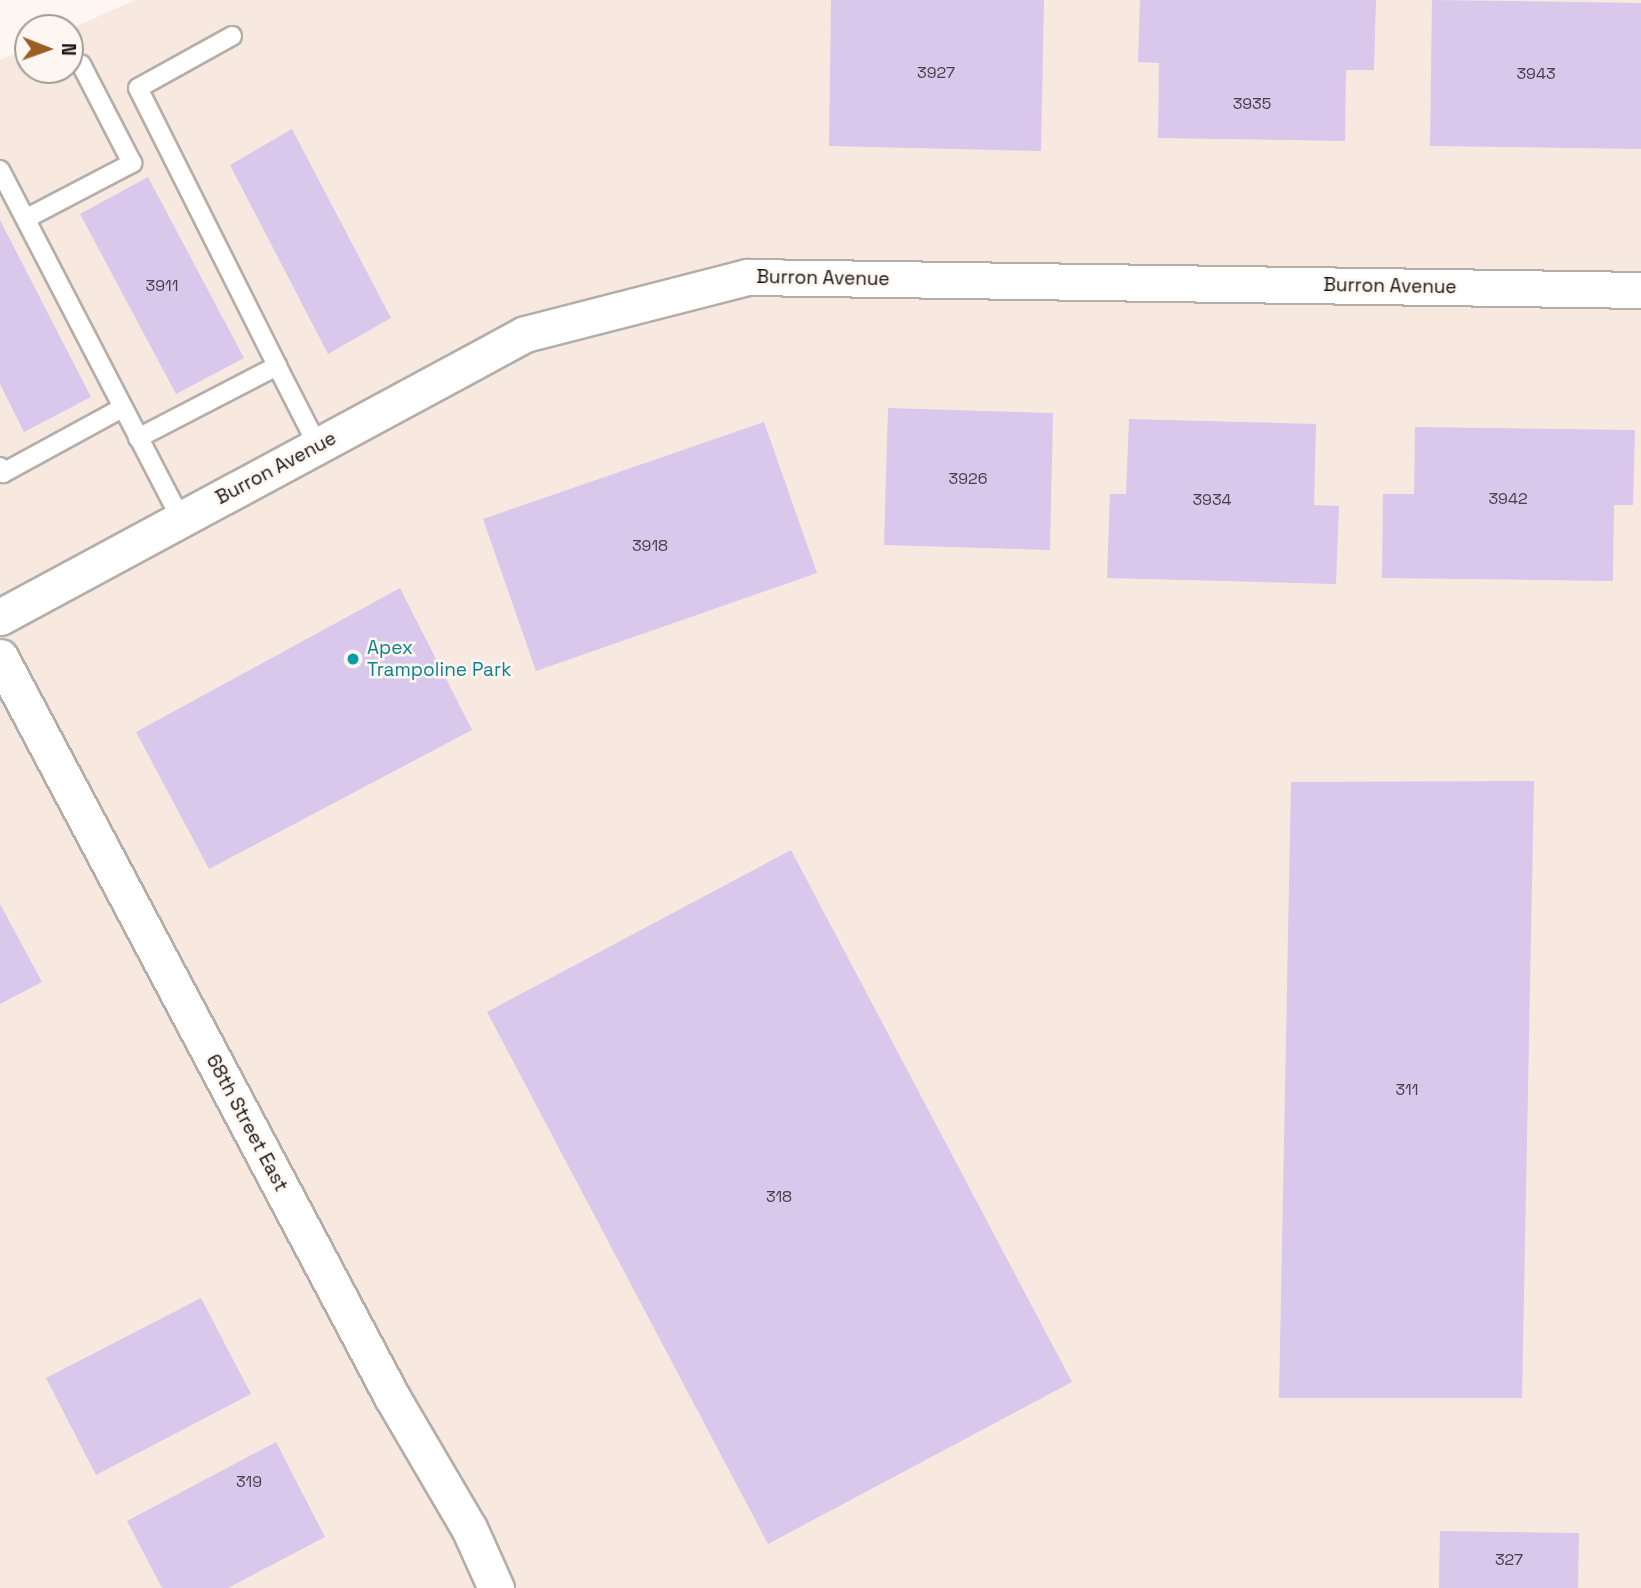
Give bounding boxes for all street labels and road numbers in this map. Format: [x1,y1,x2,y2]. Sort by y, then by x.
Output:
street label: Burron Avenue [756,265,890,291]
street label: Burron Avenue [1323,273,1457,299]
street label: Burron Avenue [212,427,340,509]
street label: 68th Street East [201,1051,293,1195]

